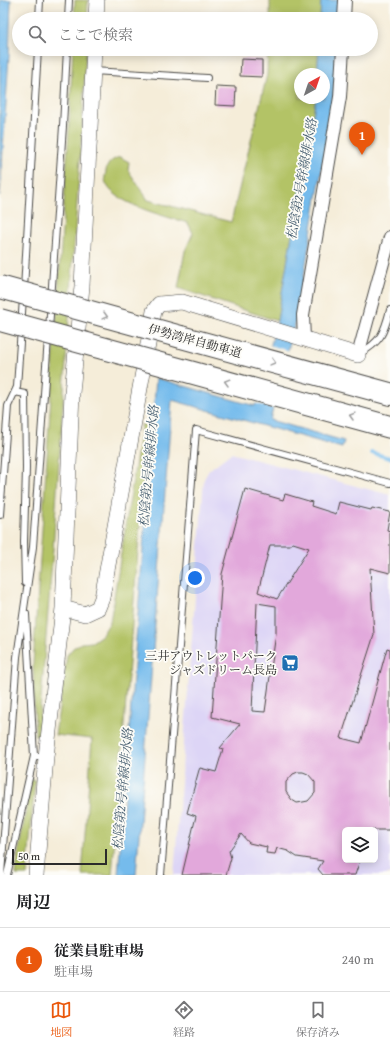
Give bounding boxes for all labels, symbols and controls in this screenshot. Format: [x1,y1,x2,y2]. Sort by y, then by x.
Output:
search box [12,12,378,56]
icon: search [26,23,48,45]
text: ここで検索 [58,24,133,45]
north arrow [294,68,330,104]
water label: 松陰第2号幹線排水路 [282,116,322,241]
pin: 1 [349,122,375,155]
one-way arrow [101,311,108,320]
street label: 伊勢湾岸自動車道 [147,320,244,361]
one-way arrow [269,357,276,366]
one-way arrow [224,378,231,387]
water label: 松陰第2号幹線排水路 [134,403,163,528]
one-way arrow [349,412,356,421]
your location [185,568,205,588]
place label: 三井アウトレットパーク ジャズドリーム長島 [145,647,277,678]
supermarket icon: 三井アウトレットパーク ジャズドリーム長島 [280,653,300,673]
water label: 松陰第2号幹線排水路 [108,726,137,851]
map controls [342,827,378,863]
button: layers [342,827,378,863]
scale bar [12,847,107,866]
text: 50 m [18,848,40,864]
text: 周辺 [16,889,50,914]
text: 従業員駐車場 [54,940,144,961]
text: 1 [26,950,32,969]
text: 240 m [342,950,374,969]
text: 駐車場 [54,962,93,981]
tab: 地図 [50,999,72,1040]
tab: 経路 [173,999,195,1040]
tab: 保存済み [296,999,340,1040]

